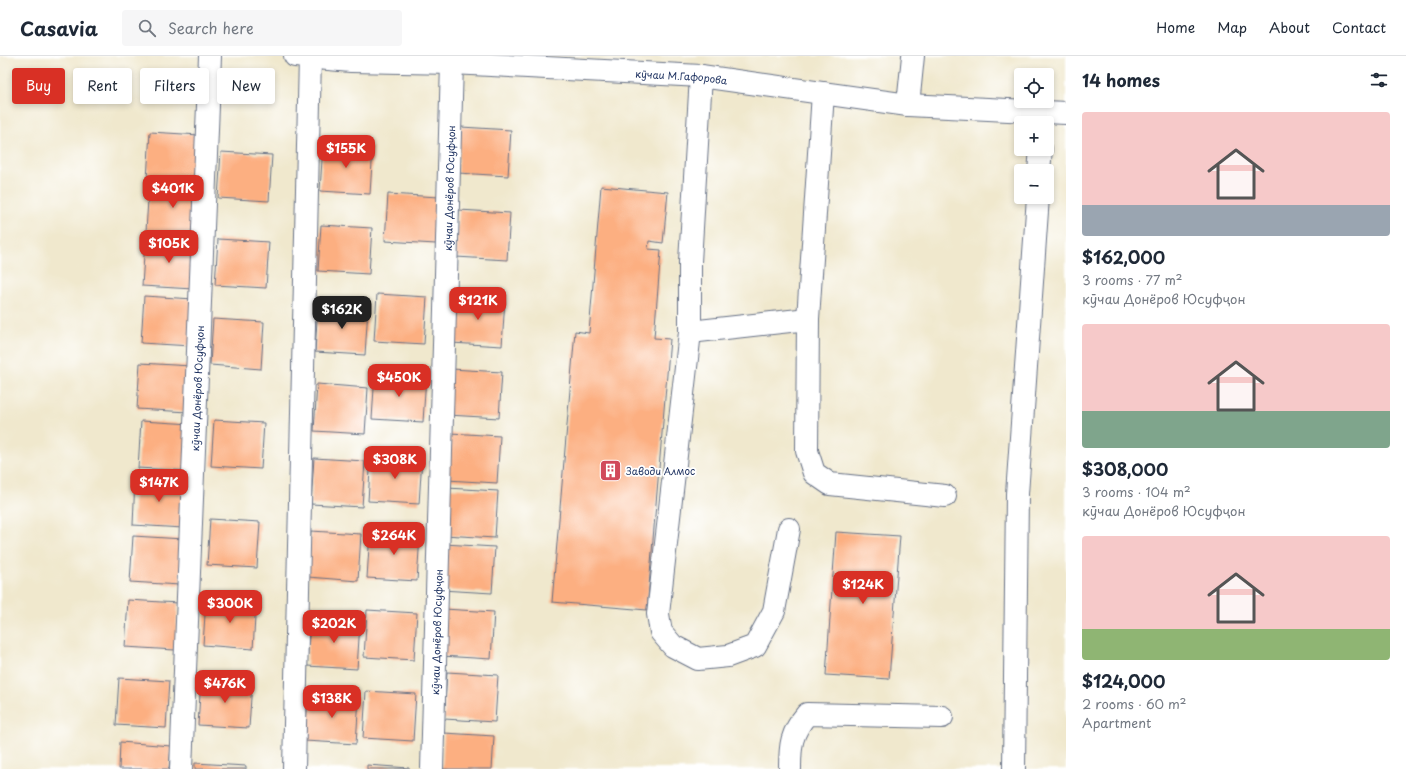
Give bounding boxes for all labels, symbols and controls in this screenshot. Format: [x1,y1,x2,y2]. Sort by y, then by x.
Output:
search box [122,10,402,46]
text: Casavia [20,14,98,42]
text: Search here [168,16,254,39]
icon: search [136,17,158,39]
text: Home [1156,17,1195,38]
text: Map [1217,17,1247,38]
text: About [1269,17,1310,38]
text: Contact [1332,17,1386,38]
street label: кӯчаи М.Гафорова [635,65,729,87]
text: 14 homes [1082,67,1160,93]
chip: Buy [12,68,65,104]
chip: Rent [73,68,132,104]
chip: Filters [140,68,209,104]
chip: New [217,68,275,104]
map controls [1014,68,1054,204]
button: locate [1014,68,1054,108]
icon: filters [1368,69,1390,91]
button: + [1014,116,1054,156]
street label: кӯчаи Донёров Юсуфҷон [439,125,458,251]
pin: $155K [318,135,374,169]
text: $155K [326,138,366,157]
icon: home [1200,138,1272,210]
button: − [1014,164,1054,204]
pin: $401K [145,175,201,209]
text: $401K [152,178,194,197]
pin: $105K [141,230,197,264]
text: $105K [148,233,190,252]
text: $162,000 [1082,244,1165,270]
text: 3 rooms · 77 m² [1082,270,1183,289]
pin: $121K [450,287,506,321]
text: кӯчаи Донёров Юсуфҷон [1082,289,1246,308]
text: $121K [458,290,498,309]
pin: $162K [314,296,370,330]
text: $162K [321,299,363,318]
street label: кӯчаи Донёров Юсуфҷон [186,325,207,452]
icon: home [1200,350,1272,422]
pin: $450K [371,364,427,398]
text: $450K [377,367,421,386]
pin: $308K [367,446,423,480]
text: $308K [373,449,417,468]
text: $308,000 [1082,456,1168,482]
building icon: Заводи Алмос [598,457,624,483]
place label: Заводи Алмос [626,463,695,478]
pin: $147K [131,469,187,503]
text: $147K [139,472,179,491]
text: 3 rooms · 104 m² [1082,482,1191,501]
text: кӯчаи Донёров Юсуфҷон [1082,501,1246,520]
pin: $264K [366,522,422,556]
text: $264K [372,525,416,544]
icon: home [1200,562,1272,634]
street label: кӯчаи Донёров Юсуфҷон [427,569,445,695]
pin: $124K [835,571,891,605]
text: $124K [842,574,884,593]
pin: $300K [202,590,258,624]
text: $300K [207,593,253,612]
pin: $202K [306,610,362,644]
text: $202K [312,613,356,632]
text: $124,000 [1082,668,1165,694]
pin: $476K [197,670,253,704]
text: $476K [204,673,246,692]
pin: $138K [304,685,360,719]
text: $138K [312,688,352,707]
text: 2 rooms · 60 m² [1082,694,1187,713]
text: Apartment [1082,713,1151,732]

